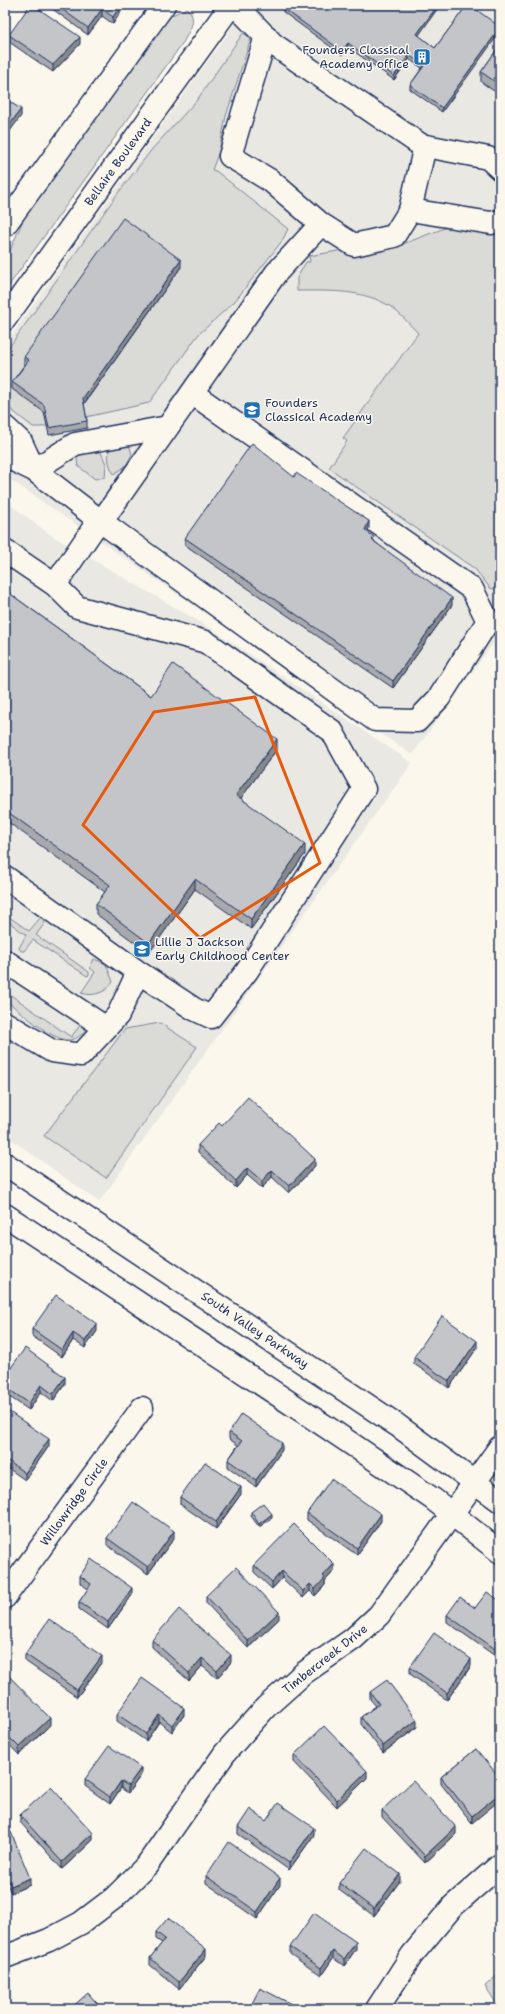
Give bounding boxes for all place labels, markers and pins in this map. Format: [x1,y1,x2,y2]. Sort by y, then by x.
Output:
place label: Founders Classical Academy office [302,42,409,72]
building icon: Founders Classical Academy office [412,47,432,67]
place label: Founders Classical Academy [265,395,372,425]
school or university icon: Founders Classical Academy [242,400,262,420]
place label: Lillie J Jackson Early Childhood Center [155,934,290,964]
school or university icon: Lillie J Jackson Early Childhood Center [132,939,152,959]

